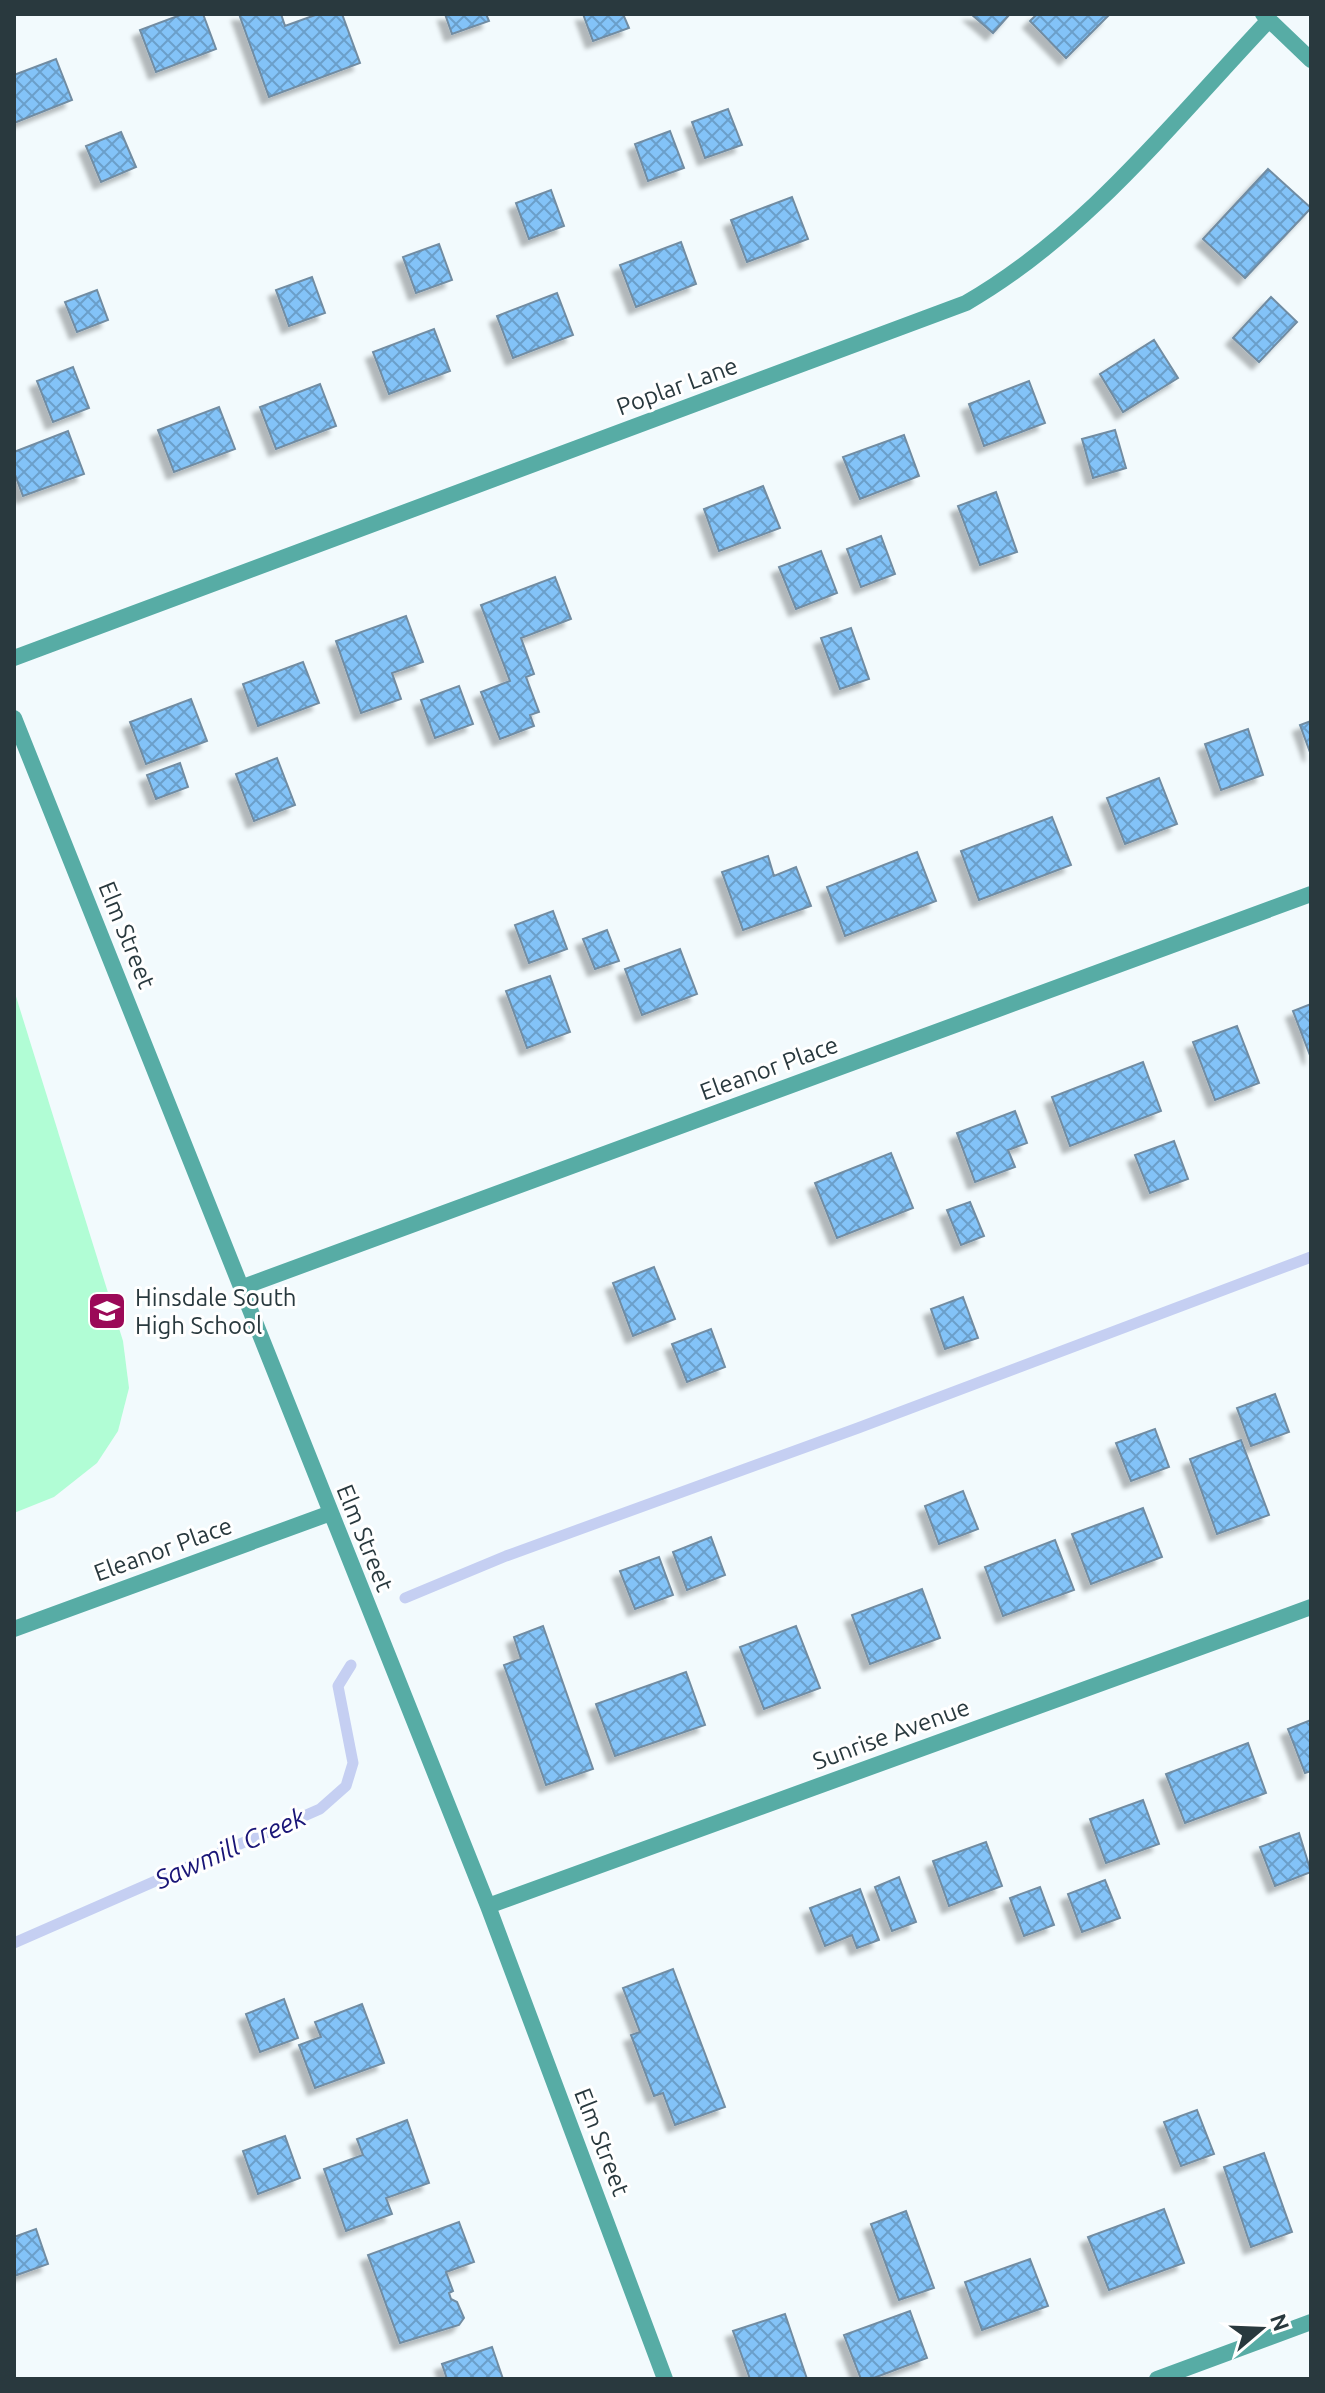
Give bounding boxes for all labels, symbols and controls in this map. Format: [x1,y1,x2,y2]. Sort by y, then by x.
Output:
street label: Poplar Lane [613,352,741,420]
street label: Elm Street [93,878,161,993]
street label: Eleanor Place [696,1031,842,1105]
place label: Hinsdale South High School [135,1284,297,1339]
school or university icon: Hinsdale South High School [86,1290,128,1332]
street label: Elm Street [331,1481,399,1596]
street label: Eleanor Place [90,1512,236,1586]
street label: Sunrise Avenue [809,1693,973,1775]
water label: Sawmill Creek [149,1802,310,1895]
street label: Elm Street [569,2084,635,2200]
north arrow [1221,2289,1301,2369]
text: N [1266,2310,1295,2334]

